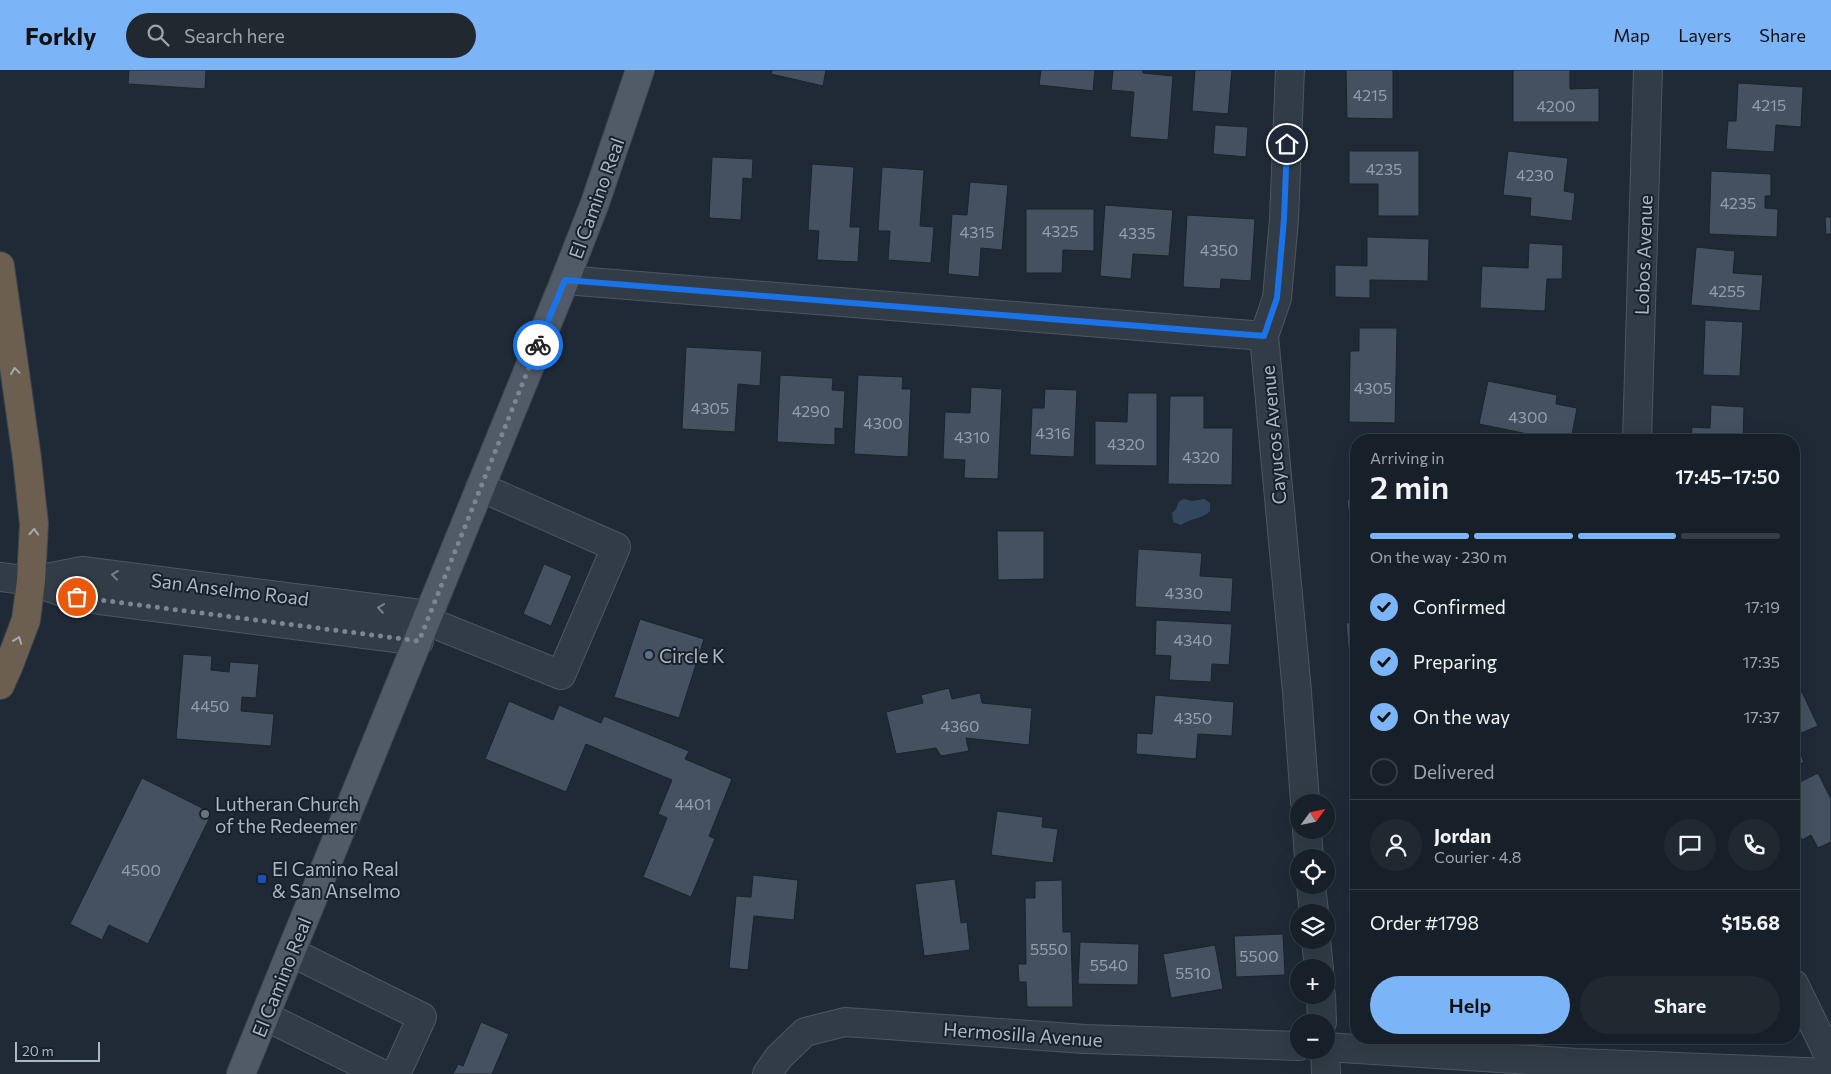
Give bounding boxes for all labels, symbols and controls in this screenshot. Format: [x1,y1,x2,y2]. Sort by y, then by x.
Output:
search box [126,13,476,58]
text: Forkly [25,21,96,50]
icon: search [144,21,172,49]
text: Search here [184,24,285,47]
text: Map [1613,24,1650,46]
text: Layers [1678,24,1731,46]
text: Share [1759,24,1806,46]
house number: 4215 [1353,85,1387,104]
house number: 4215 [1752,95,1786,114]
house number: 4200 [1536,96,1576,115]
pin [1266,123,1308,165]
icon: home [1273,130,1301,158]
street label: El Camino Real [563,134,629,262]
house number: 4235 [1366,159,1402,178]
house number: 4230 [1516,165,1554,184]
house number: 4235 [1720,193,1756,212]
street label: Lobos Avenue [1629,195,1657,315]
house number: 4325 [1042,221,1078,240]
house number: 4315 [960,222,994,241]
house number: 4335 [1118,223,1156,242]
house number: 4350 [1200,240,1238,259]
house number: 4255 [1709,281,1745,300]
courier [513,320,563,370]
icon: bike [524,331,552,359]
street label: Cayucos Avenue [1255,365,1291,505]
one-way arrow [10,366,21,374]
house number: 4305 [1354,378,1392,397]
house number: 4305 [691,398,729,417]
house number: 4290 [792,401,830,420]
house number: 4300 [1508,407,1548,426]
house number: 4300 [863,413,903,432]
house number: 4316 [1035,423,1071,442]
house number: 4310 [954,427,990,446]
house number: 4320 [1107,434,1145,453]
house number: 4320 [1182,447,1220,466]
text: Arriving in [1370,448,1444,467]
text: 17:45–17:50 [1675,465,1780,488]
text: 2 min [1370,466,1449,506]
one-way arrow [28,528,39,536]
text: On the way · 230 m [1370,547,1507,566]
street label: San Anselmo Road [150,568,310,610]
one-way arrow [111,570,119,581]
pin [56,576,98,618]
icon: bag [63,583,91,611]
house number: 4330 [1165,583,1203,602]
icon: check [1370,593,1398,621]
text: Confirmed [1413,595,1506,618]
text: 17:19 [1744,597,1780,616]
one-way arrow [377,603,385,614]
house number: 4340 [1174,630,1212,649]
one-way arrow [12,636,22,645]
place label: Circle K [659,644,725,667]
icon: check [1370,648,1398,676]
marker: Circle K [643,649,655,661]
text: Preparing [1413,650,1497,673]
text: 17:35 [1743,652,1780,671]
house number: 4450 [191,696,229,715]
icon: check [1370,703,1398,731]
text: On the way [1413,705,1510,728]
text: 17:37 [1743,707,1780,726]
house number: 4350 [1174,708,1212,727]
house number: 4360 [941,716,979,735]
text: Delivered [1413,760,1494,783]
place label: Lutheran Church of the Redeemer [215,792,359,837]
house number: 4401 [675,794,711,813]
north arrow [1290,794,1335,839]
map controls [1290,794,1335,1059]
marker: Lutheran Church of the Redeemer [199,808,211,820]
button: person [1370,819,1422,871]
button: chat [1664,819,1716,871]
button: phone [1728,819,1780,871]
text: Jordan [1434,824,1491,847]
text: Courier · 4.8 [1434,847,1521,866]
button: locate [1290,849,1335,894]
place label: El Camino Real & San Anselmo [272,857,401,902]
house number: 4500 [121,860,161,879]
marker: El Camino Real & San Anselmo [256,873,268,885]
button: layers [1290,904,1335,949]
text: Order #1798 [1370,911,1479,934]
text: $15.68 [1721,911,1780,934]
street label: El Camino Real [247,914,315,1040]
house number: 5550 [1030,939,1068,958]
house number: 5500 [1239,946,1279,965]
house number: 5540 [1090,955,1128,974]
button: + [1290,959,1335,1004]
house number: 5510 [1175,963,1211,982]
button: Help [1370,976,1570,1034]
button: Share [1580,976,1780,1034]
button: − [1290,1014,1335,1059]
street label: Hermosilla Avenue [943,1017,1103,1051]
scale bar [15,1039,100,1062]
text: 20 m [22,1042,54,1059]

